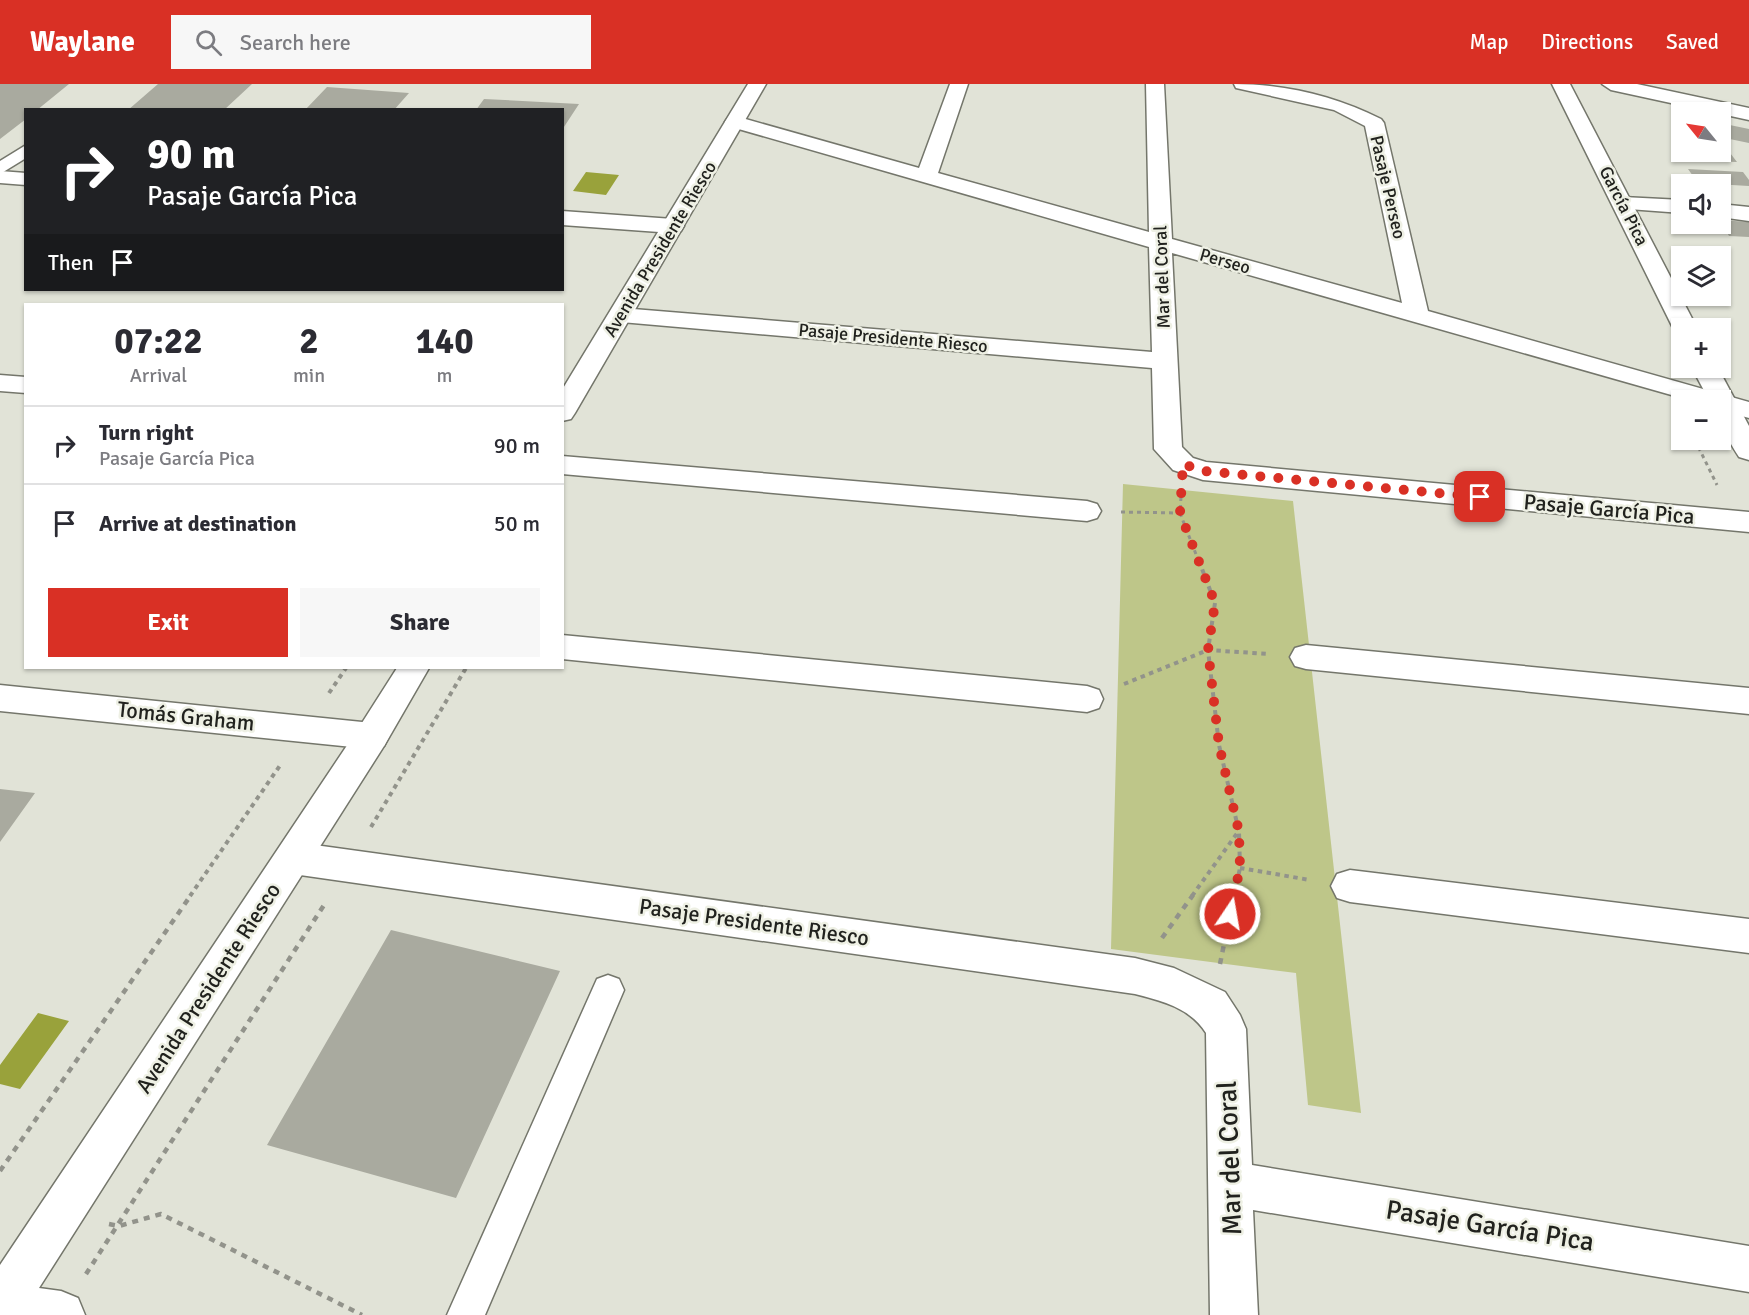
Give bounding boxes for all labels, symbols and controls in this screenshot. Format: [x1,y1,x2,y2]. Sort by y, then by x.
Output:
search box [171,15,591,69]
text: Waylane [30,25,135,59]
icon: search [192,26,225,59]
text: Search here [240,29,351,56]
text: Map [1470,29,1508,55]
text: Directions [1541,29,1633,55]
text: Saved [1666,29,1719,55]
north arrow [1671,102,1731,162]
map controls [1671,102,1731,450]
text: 90 m [147,129,236,180]
icon: right [48,132,126,210]
street label: Pasaje Perseo [1365,133,1411,241]
street label: Avenida Presidente Riesco [599,157,721,341]
street label: García Pica [1595,163,1653,249]
button: sound [1671,174,1731,234]
text: Pasaje García Pica [147,180,357,213]
street label: Mar del Coral [1149,225,1175,329]
street label: Perseo [1197,243,1253,279]
icon: arrive [106,246,139,279]
button: layers [1671,246,1731,306]
text: Then [48,249,94,276]
button: + [1671,318,1731,378]
text: 07:22 [114,319,203,364]
text: 2 [299,319,319,364]
text: 140 [415,319,474,364]
street label: Pasaje Presidente Riesco [798,319,988,357]
text: Arrival [130,363,187,388]
text: min [293,363,325,388]
text: m [437,363,453,388]
button: − [1671,390,1731,450]
text: Turn right [99,419,194,446]
icon: right [48,429,81,462]
text: 90 m [494,432,540,459]
text: Pasaje García Pica [99,446,255,471]
pin [1454,471,1505,522]
icon: arrive [1463,480,1496,513]
street label: Pasaje García Pica [1522,488,1696,530]
icon: arrive [48,507,81,540]
text: Arrive at destination [99,510,296,537]
text: 50 m [494,510,540,537]
button: Exit [48,588,288,657]
button: Share [300,588,540,657]
street label: Tomás Graham [116,695,256,737]
street label: Avenida Presidente Riesco [130,878,286,1098]
position arrow [1198,882,1262,946]
street label: Pasaje Presidente Riesco [637,892,871,952]
street label: Mar del Coral [1211,1080,1249,1236]
street label: Pasaje García Pica [1384,1193,1596,1259]

